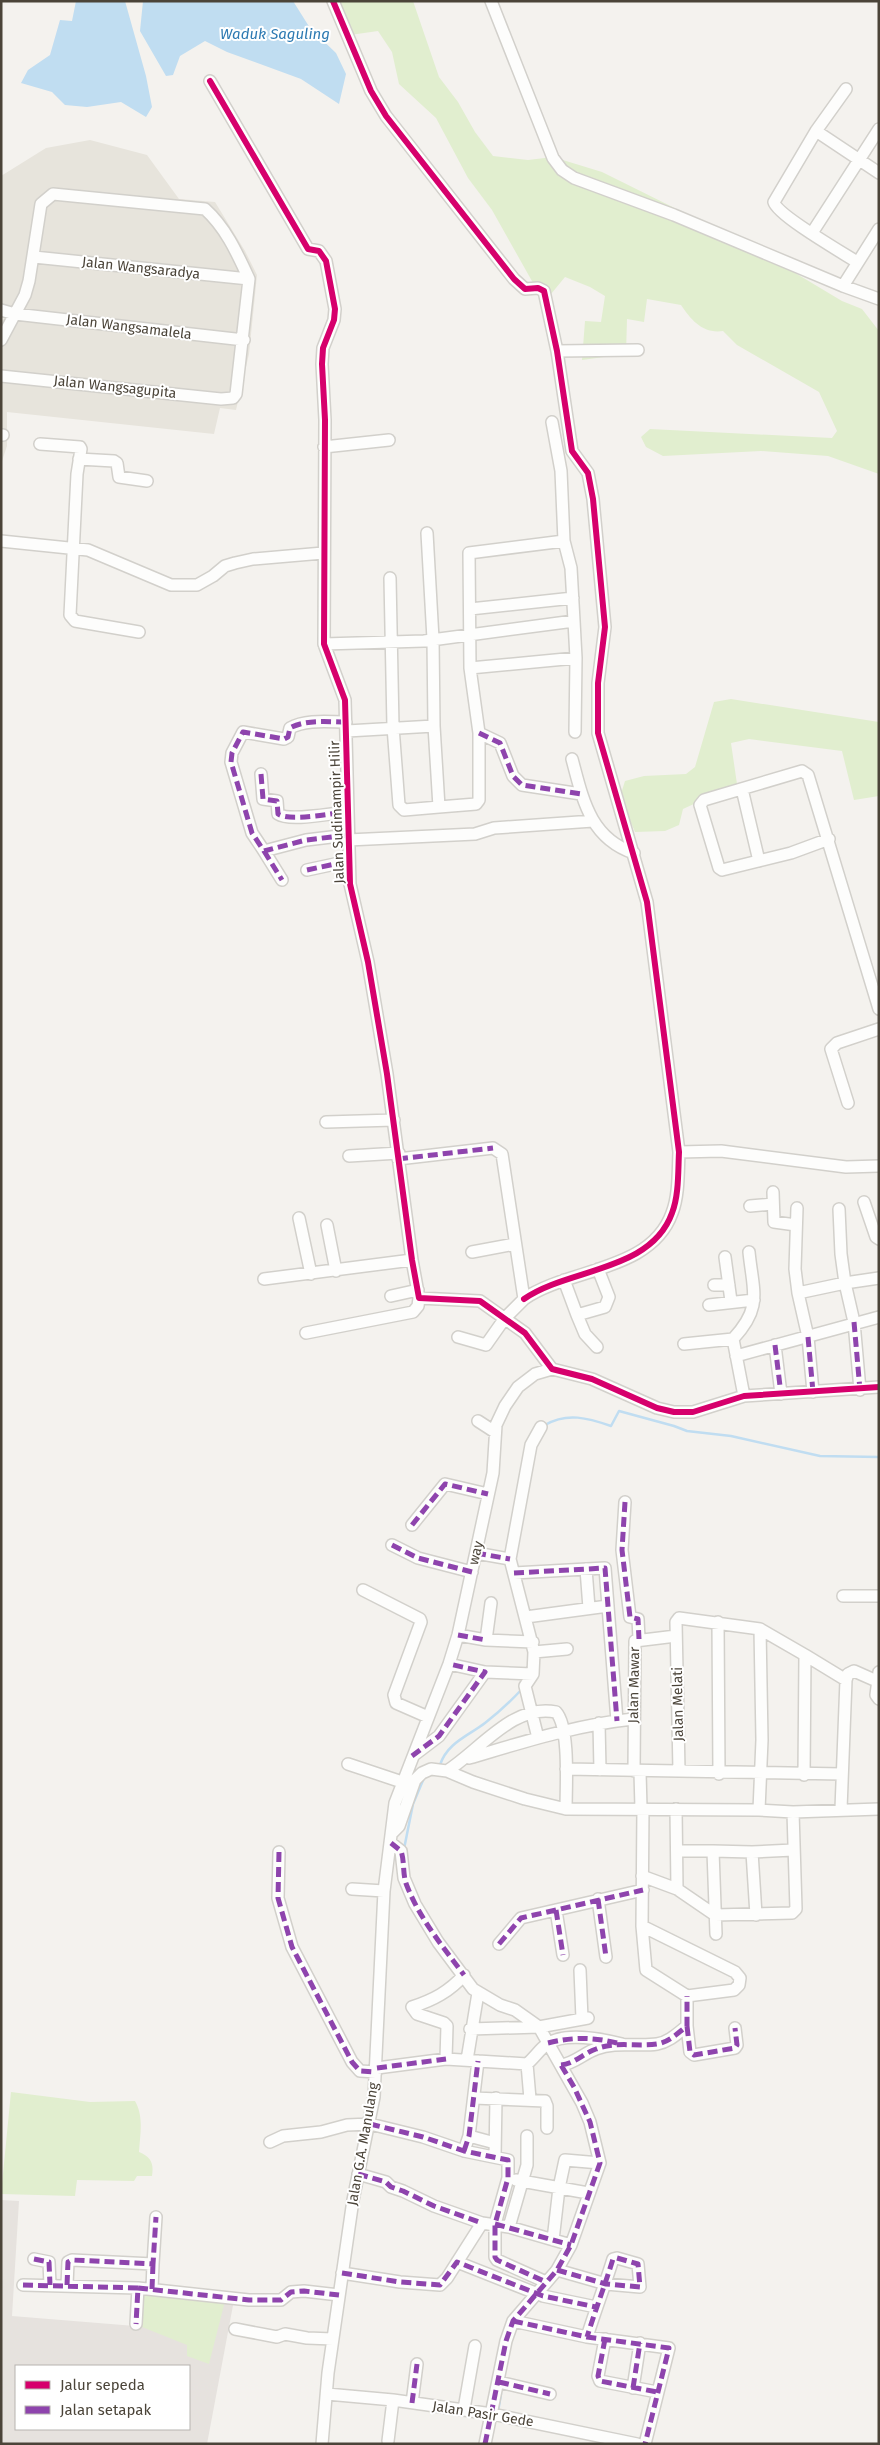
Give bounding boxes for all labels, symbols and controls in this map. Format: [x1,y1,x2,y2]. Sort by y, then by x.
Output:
water label: Waduk Saguling [220,25,330,43]
street label: Jalan Wangsaradya [81,253,201,283]
street label: Jalan Wangsamalela [65,311,193,343]
street label: Jalan Wangsagupita [53,372,177,402]
street label: Jalan Sudimampir Hilir [326,739,348,884]
street label: way [465,1539,487,1567]
street label: Jalan Mawar [625,1646,643,1723]
street label: Jalan Melati [669,1667,687,1741]
street label: Jalan G.A. Manulang [344,2080,382,2207]
legend [15,2365,190,2430]
text: Jalur sepeda [60,2376,145,2394]
street label: Jalan Pasir Gede [431,2398,535,2430]
text: Jalan setapak [60,2401,151,2419]

